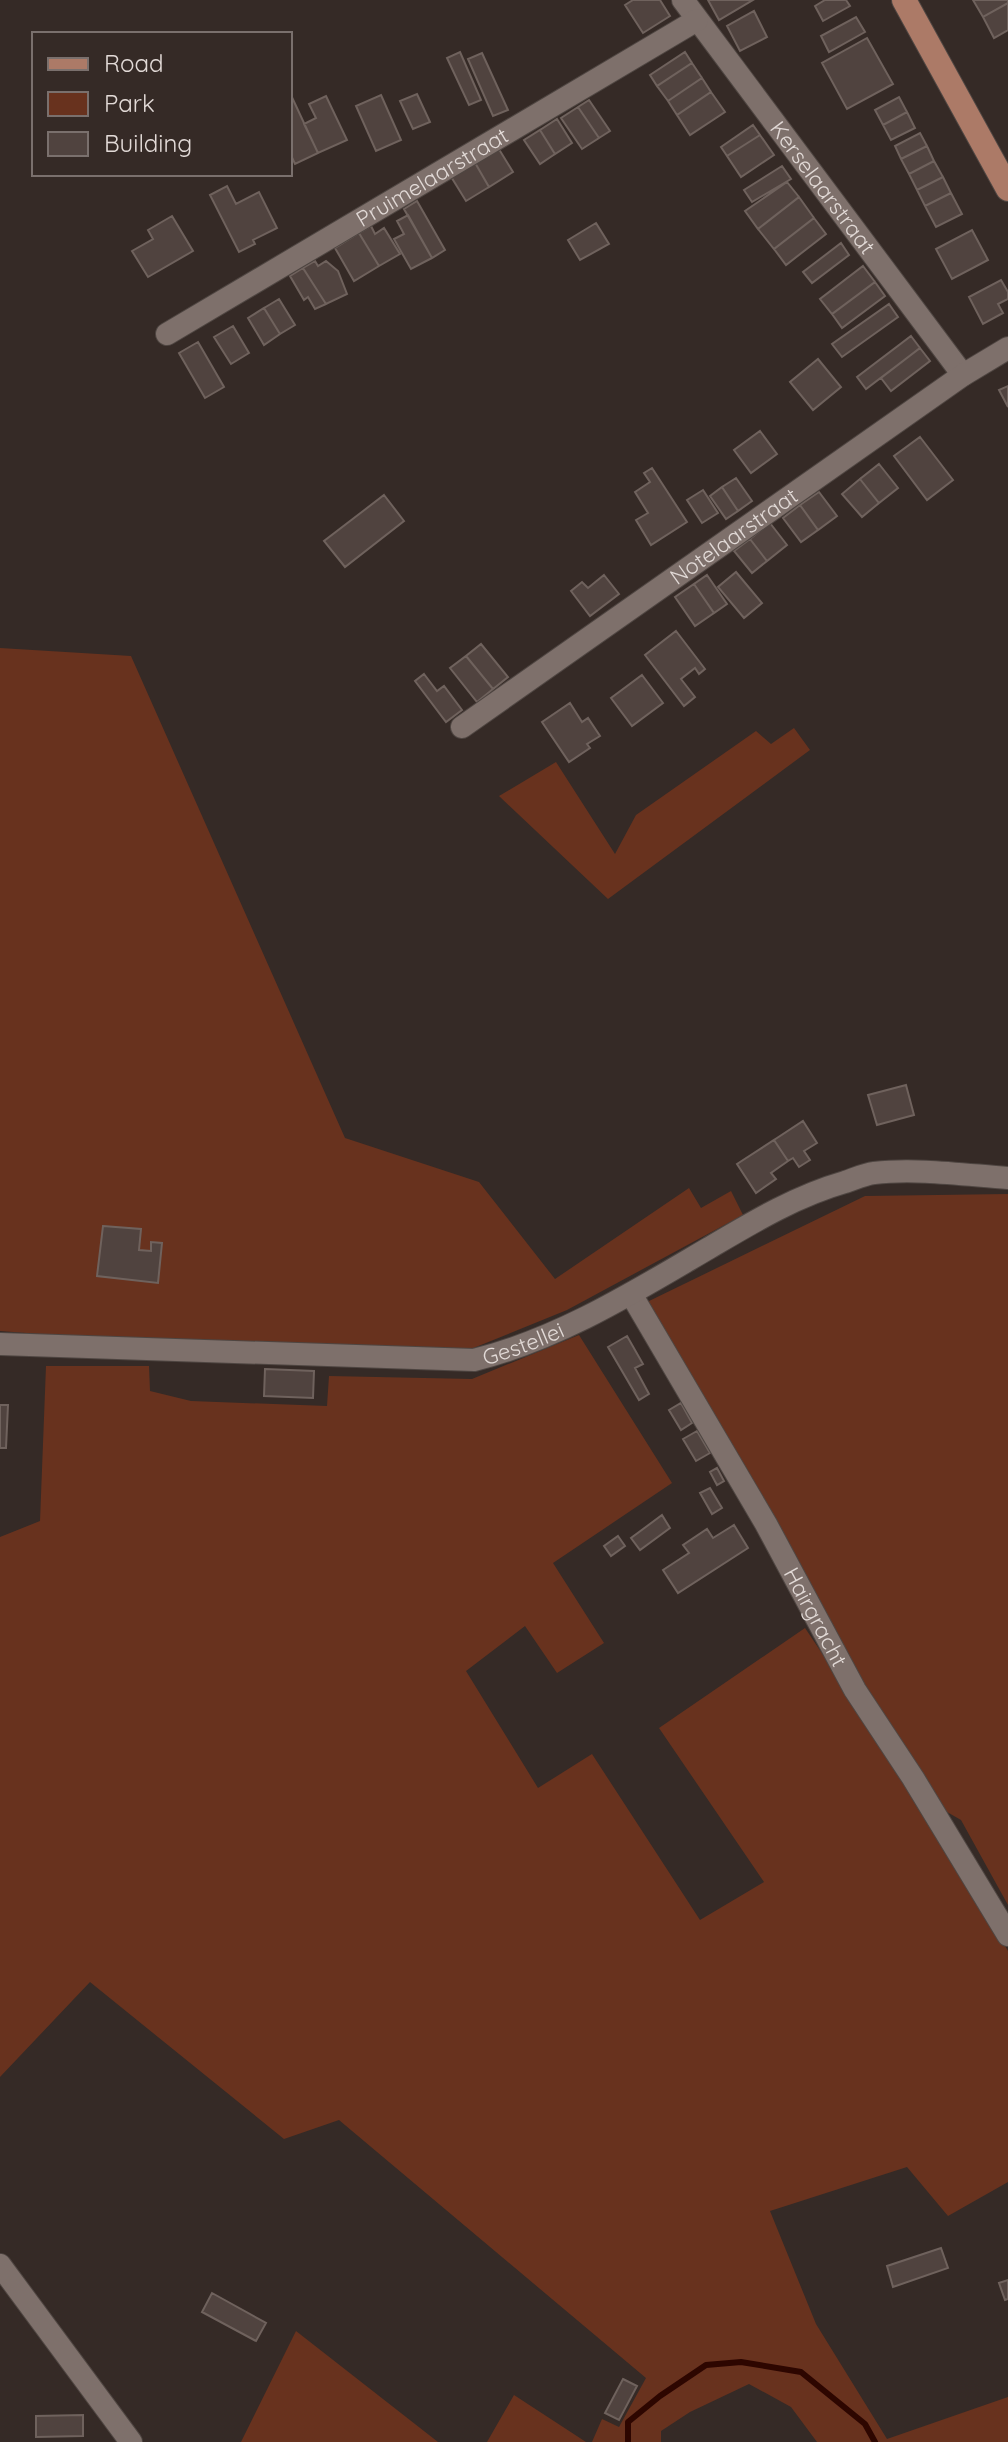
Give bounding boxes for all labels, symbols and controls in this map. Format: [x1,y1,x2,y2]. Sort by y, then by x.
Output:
legend [32,32,292,176]
text: Road [104,48,164,78]
text: Park [104,88,155,118]
street label: Kerselaarstraat [764,115,882,260]
street label: Pruimelaarstraat [351,121,513,233]
text: Building [104,128,192,158]
street label: Notelaarstraat [664,482,803,591]
street label: Gestellei [479,1316,568,1371]
street label: Hairgracht [778,1562,854,1671]

